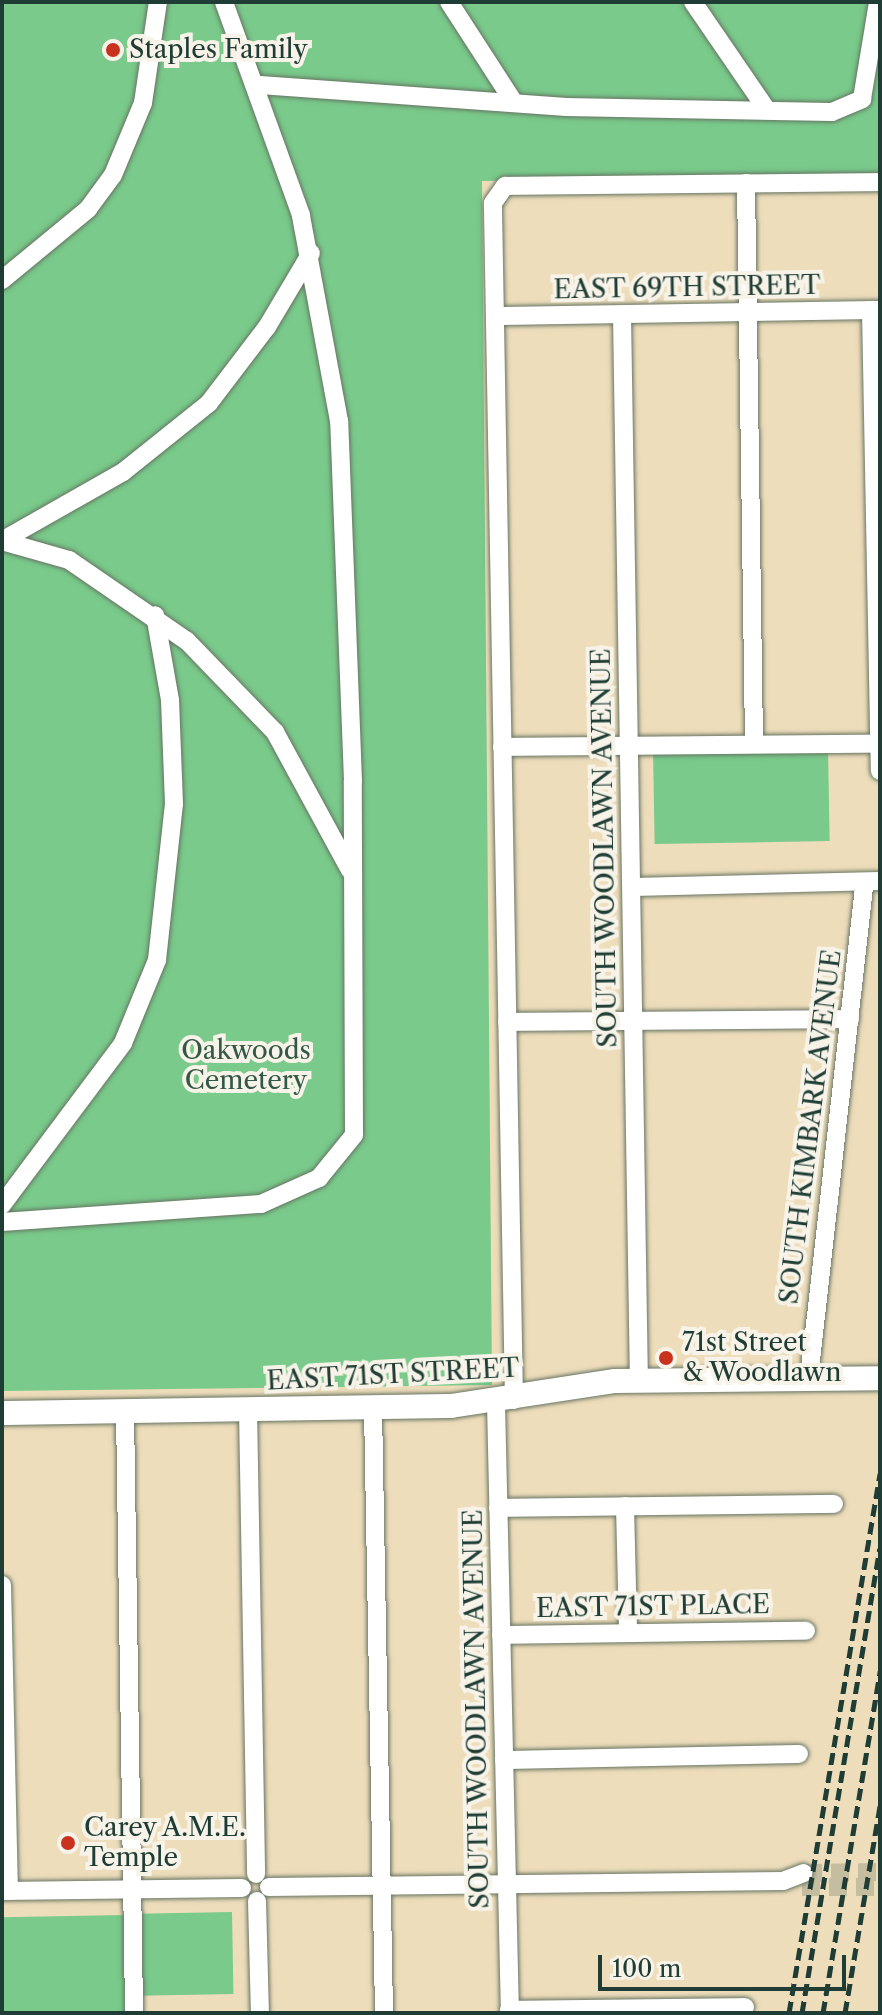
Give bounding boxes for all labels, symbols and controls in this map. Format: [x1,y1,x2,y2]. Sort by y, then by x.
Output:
place label: Staples Family [129,34,308,66]
marker: Staples Family [104,41,122,59]
street label: EAST 69TH STREET [553,270,821,306]
street label: SOUTH WOODLAWN AVENUE [586,647,624,1049]
street label: SOUTH KIMBARK AVENUE [774,947,848,1307]
park label: Oakwoods Cemetery [181,1035,311,1096]
place label: 71st Street & Woodlawn [682,1327,842,1388]
marker: 71st Street & Woodlawn [657,1349,675,1367]
street label: EAST 71ST STREET [265,1353,521,1397]
street label: SOUTH WOODLAWN AVENUE [458,1508,496,1910]
street label: EAST 71ST PLACE [535,1589,771,1625]
place label: Carey A.M.E. Temple [84,1812,248,1874]
marker: Carey A.M.E. Temple [59,1834,77,1852]
scale bar [602,1939,850,1989]
text: 100 m [612,1954,681,1983]

